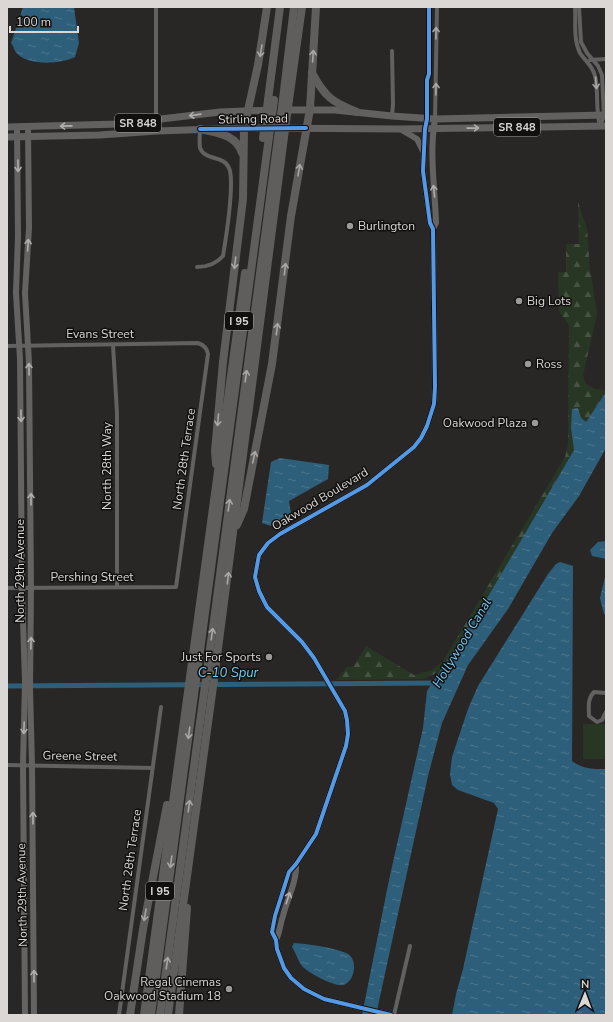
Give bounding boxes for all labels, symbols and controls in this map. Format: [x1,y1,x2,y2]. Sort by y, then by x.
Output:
scale bar [10,8,78,34]
text: 100 m [16,14,51,30]
one-way arrow [433,27,440,40]
one-way arrow [256,45,264,58]
one-way arrow [309,50,316,63]
one-way arrow [592,76,599,89]
one-way arrow [432,83,440,96]
street label: Stirling Road [218,110,288,128]
one-way arrow [189,111,202,119]
road number: SR 848 [115,114,161,132]
road number: SR 848 [494,118,540,136]
one-way arrow [60,122,73,130]
one-way arrow [466,124,479,132]
one-way arrow [14,159,21,172]
one-way arrow [295,164,303,177]
one-way arrow [431,185,438,198]
place label: Burlington [358,218,415,234]
marker: Burlington [345,221,355,231]
one-way arrow [24,239,31,252]
one-way arrow [231,256,239,269]
one-way arrow [281,263,288,276]
place label: Big Lots [527,293,571,309]
marker: Big Lots [514,296,524,306]
road number: I 95 [225,312,253,330]
one-way arrow [273,323,281,336]
street label: Evans Street [66,326,135,342]
place label: Ross [536,356,562,372]
marker: Ross [523,359,533,369]
one-way arrow [26,363,33,376]
one-way arrow [242,370,250,383]
street label: North 28th Terrace [169,407,199,511]
one-way arrow [17,409,25,422]
one-way arrow [214,413,221,426]
place label: Oakwood Plaza [443,415,527,431]
marker: Oakwood Plaza [530,418,540,428]
street label: North 28th Way [99,421,115,510]
one-way arrow [250,451,258,464]
street label: Oakwood Boulevard [269,464,371,534]
one-way arrow [27,493,35,506]
one-way arrow [225,499,233,512]
street label: North 29th Avenue [12,519,28,623]
street label: Pershing Street [51,569,134,585]
one-way arrow [224,572,231,585]
water label: Hollywood Canal [428,595,496,691]
one-way arrow [208,628,216,641]
one-way arrow [27,637,35,650]
place label: Just For Sports [180,649,261,665]
marker: Just For Sports [264,652,274,662]
water label: C-10 Spur [198,664,259,682]
one-way arrow [20,721,28,734]
one-way arrow [185,726,193,739]
street label: Greene Street [42,747,118,765]
one-way arrow [185,800,193,813]
street label: North 28th Terrace [115,808,145,912]
one-way arrow [29,812,37,825]
street label: North 29th Avenue [13,843,31,947]
one-way arrow [167,855,175,868]
road number: I 95 [146,882,174,900]
one-way arrow [285,892,293,904]
one-way arrow [141,908,149,921]
one-way arrow [163,956,171,969]
one-way arrow [30,970,38,983]
place label: Regal Cinemas Oakwood Stadium 18 [104,974,221,1004]
north arrow [565,974,605,1014]
text: N [581,977,589,992]
marker: Regal Cinemas Oakwood Stadium 18 [224,984,234,994]

